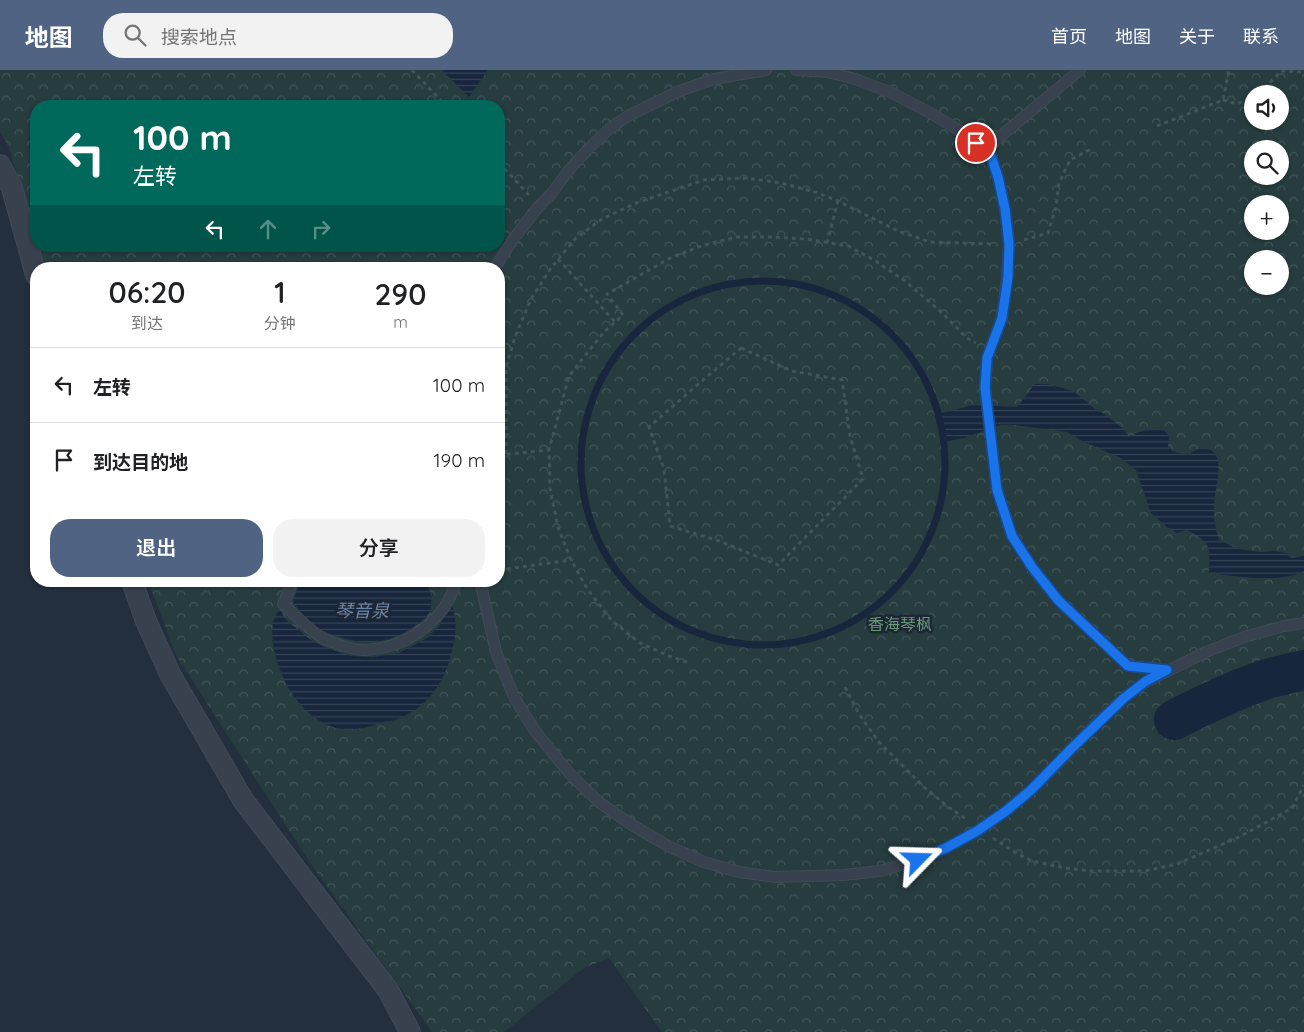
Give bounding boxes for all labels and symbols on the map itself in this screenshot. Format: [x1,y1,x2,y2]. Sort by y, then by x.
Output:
pin [955,122,997,164]
water label: 琴音泉 [335,599,390,622]
park label: 香海琴枫 [868,614,932,634]
position arrow [891,833,943,885]

